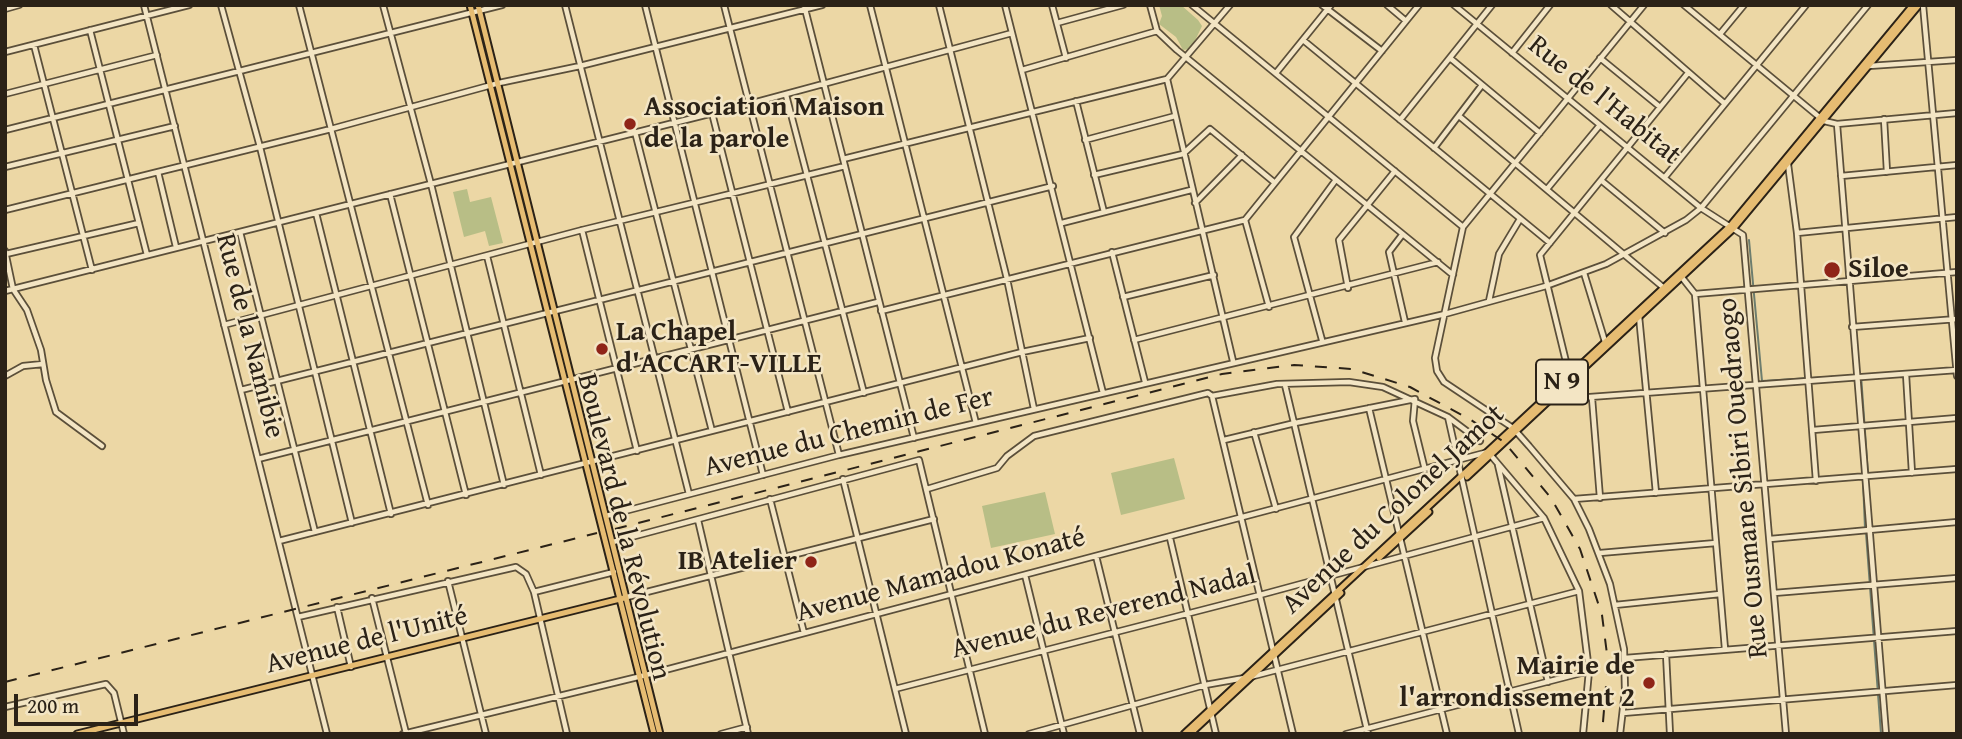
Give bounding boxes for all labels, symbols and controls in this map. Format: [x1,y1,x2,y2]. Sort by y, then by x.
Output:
street label: Rue de l'Habitat [1521,29,1687,173]
place label: Association Maison de la parole [644,91,884,157]
marker: Association Maison de la parole [622,116,638,132]
street label: Rue de la Namibie [207,230,291,442]
place label: Siloe [1848,253,1909,287]
marker: Siloe [1822,260,1842,280]
street label: Rue Ousmane Sibiri Ouedraogo [1712,296,1776,660]
place label: La Chapel d'ACCART-VILLE [616,316,822,382]
marker: La Chapel d'ACCART-VILLE [594,341,610,357]
road number: N 9 [1536,360,1588,404]
street label: Boulevard de la Révolution [569,370,677,684]
street label: Avenue du Chemin de Fer [701,381,997,485]
street label: Avenue du Colonel Jamot [1276,398,1512,622]
street label: Avenue Mamadou Konaté [793,521,1089,631]
place label: IB Atelier [678,545,797,579]
marker: IB Atelier [803,554,819,570]
street label: Avenue du Reverend Nadal [948,559,1260,667]
street label: Avenue de l'Unité [263,600,471,682]
place label: Mairie de l'arrondissement 2 [1399,650,1635,716]
marker: Mairie de l'arrondissement 2 [1641,675,1657,691]
scale bar [18,680,142,724]
text: 200 m [27,690,79,721]

